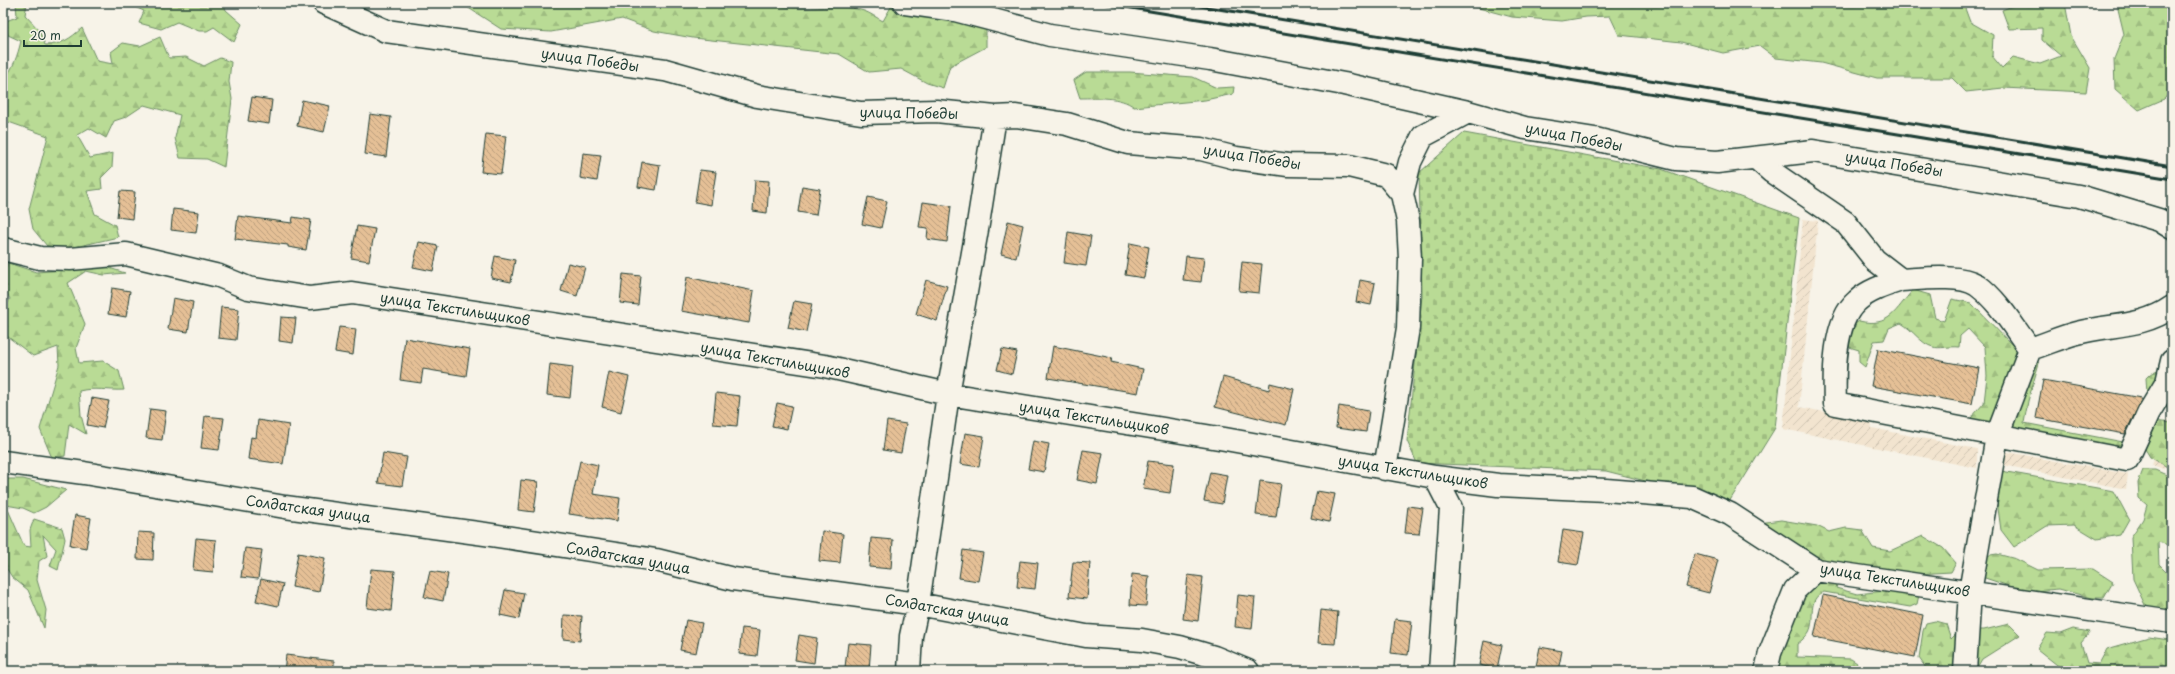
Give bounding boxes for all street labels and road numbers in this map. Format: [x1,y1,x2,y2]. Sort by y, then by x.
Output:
street label: улица Победы [540,42,640,77]
street label: улица Победы [859,101,959,124]
street label: улица Победы [1524,117,1625,156]
street label: улица Победы [1202,138,1302,175]
street label: улица Победы [1844,145,1944,182]
street label: улица Текстильщиков [379,286,531,331]
street label: улица Текстильщиков [699,336,851,383]
street label: улица Текстильщиков [1018,395,1170,440]
street label: улица Текстильщиков [1337,449,1489,494]
street label: Солдатская улица [244,489,372,528]
street label: Солдатская улица [564,536,692,579]
street label: улица Текстильщиков [1819,557,1971,602]
street label: Солдатская улица [883,588,1011,631]

